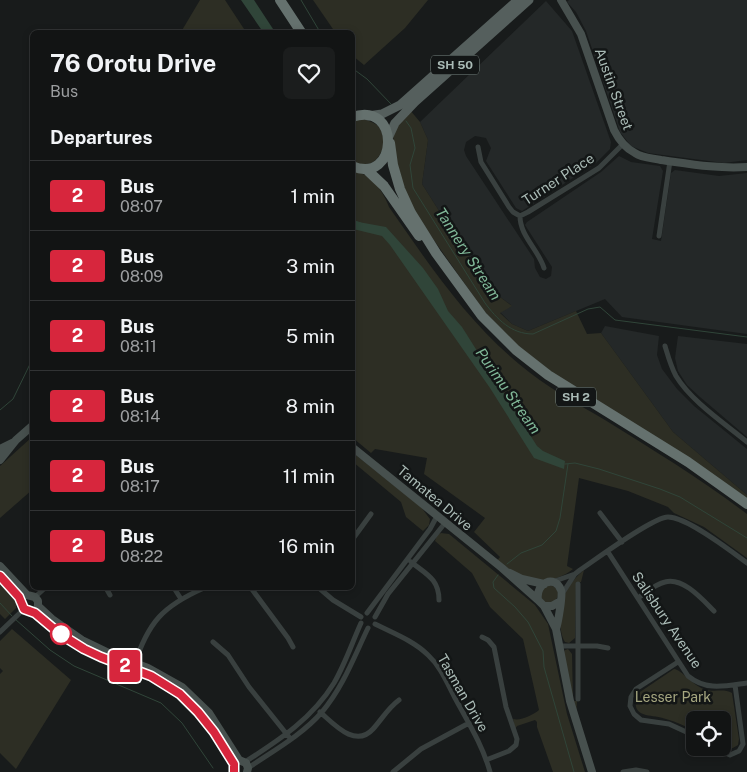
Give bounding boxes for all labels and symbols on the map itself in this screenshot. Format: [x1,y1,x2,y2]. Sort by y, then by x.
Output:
street label: Austin Street [592,46,636,132]
road number: SH 50 [431,56,479,74]
street label: Turner Place [519,150,597,208]
water label: Tannery Stream [432,204,505,303]
water label: Purimu Stream [473,345,544,437]
road number: SH 2 [556,388,596,407]
street label: Tamatea Drive [394,462,476,534]
street label: Salisbury Avenue [629,569,705,671]
unlabelled marker [50,623,72,645]
line badge: 2 [109,650,141,682]
street label: Tasman Drive [434,651,492,735]
park label: Lesser Park [635,689,711,705]

